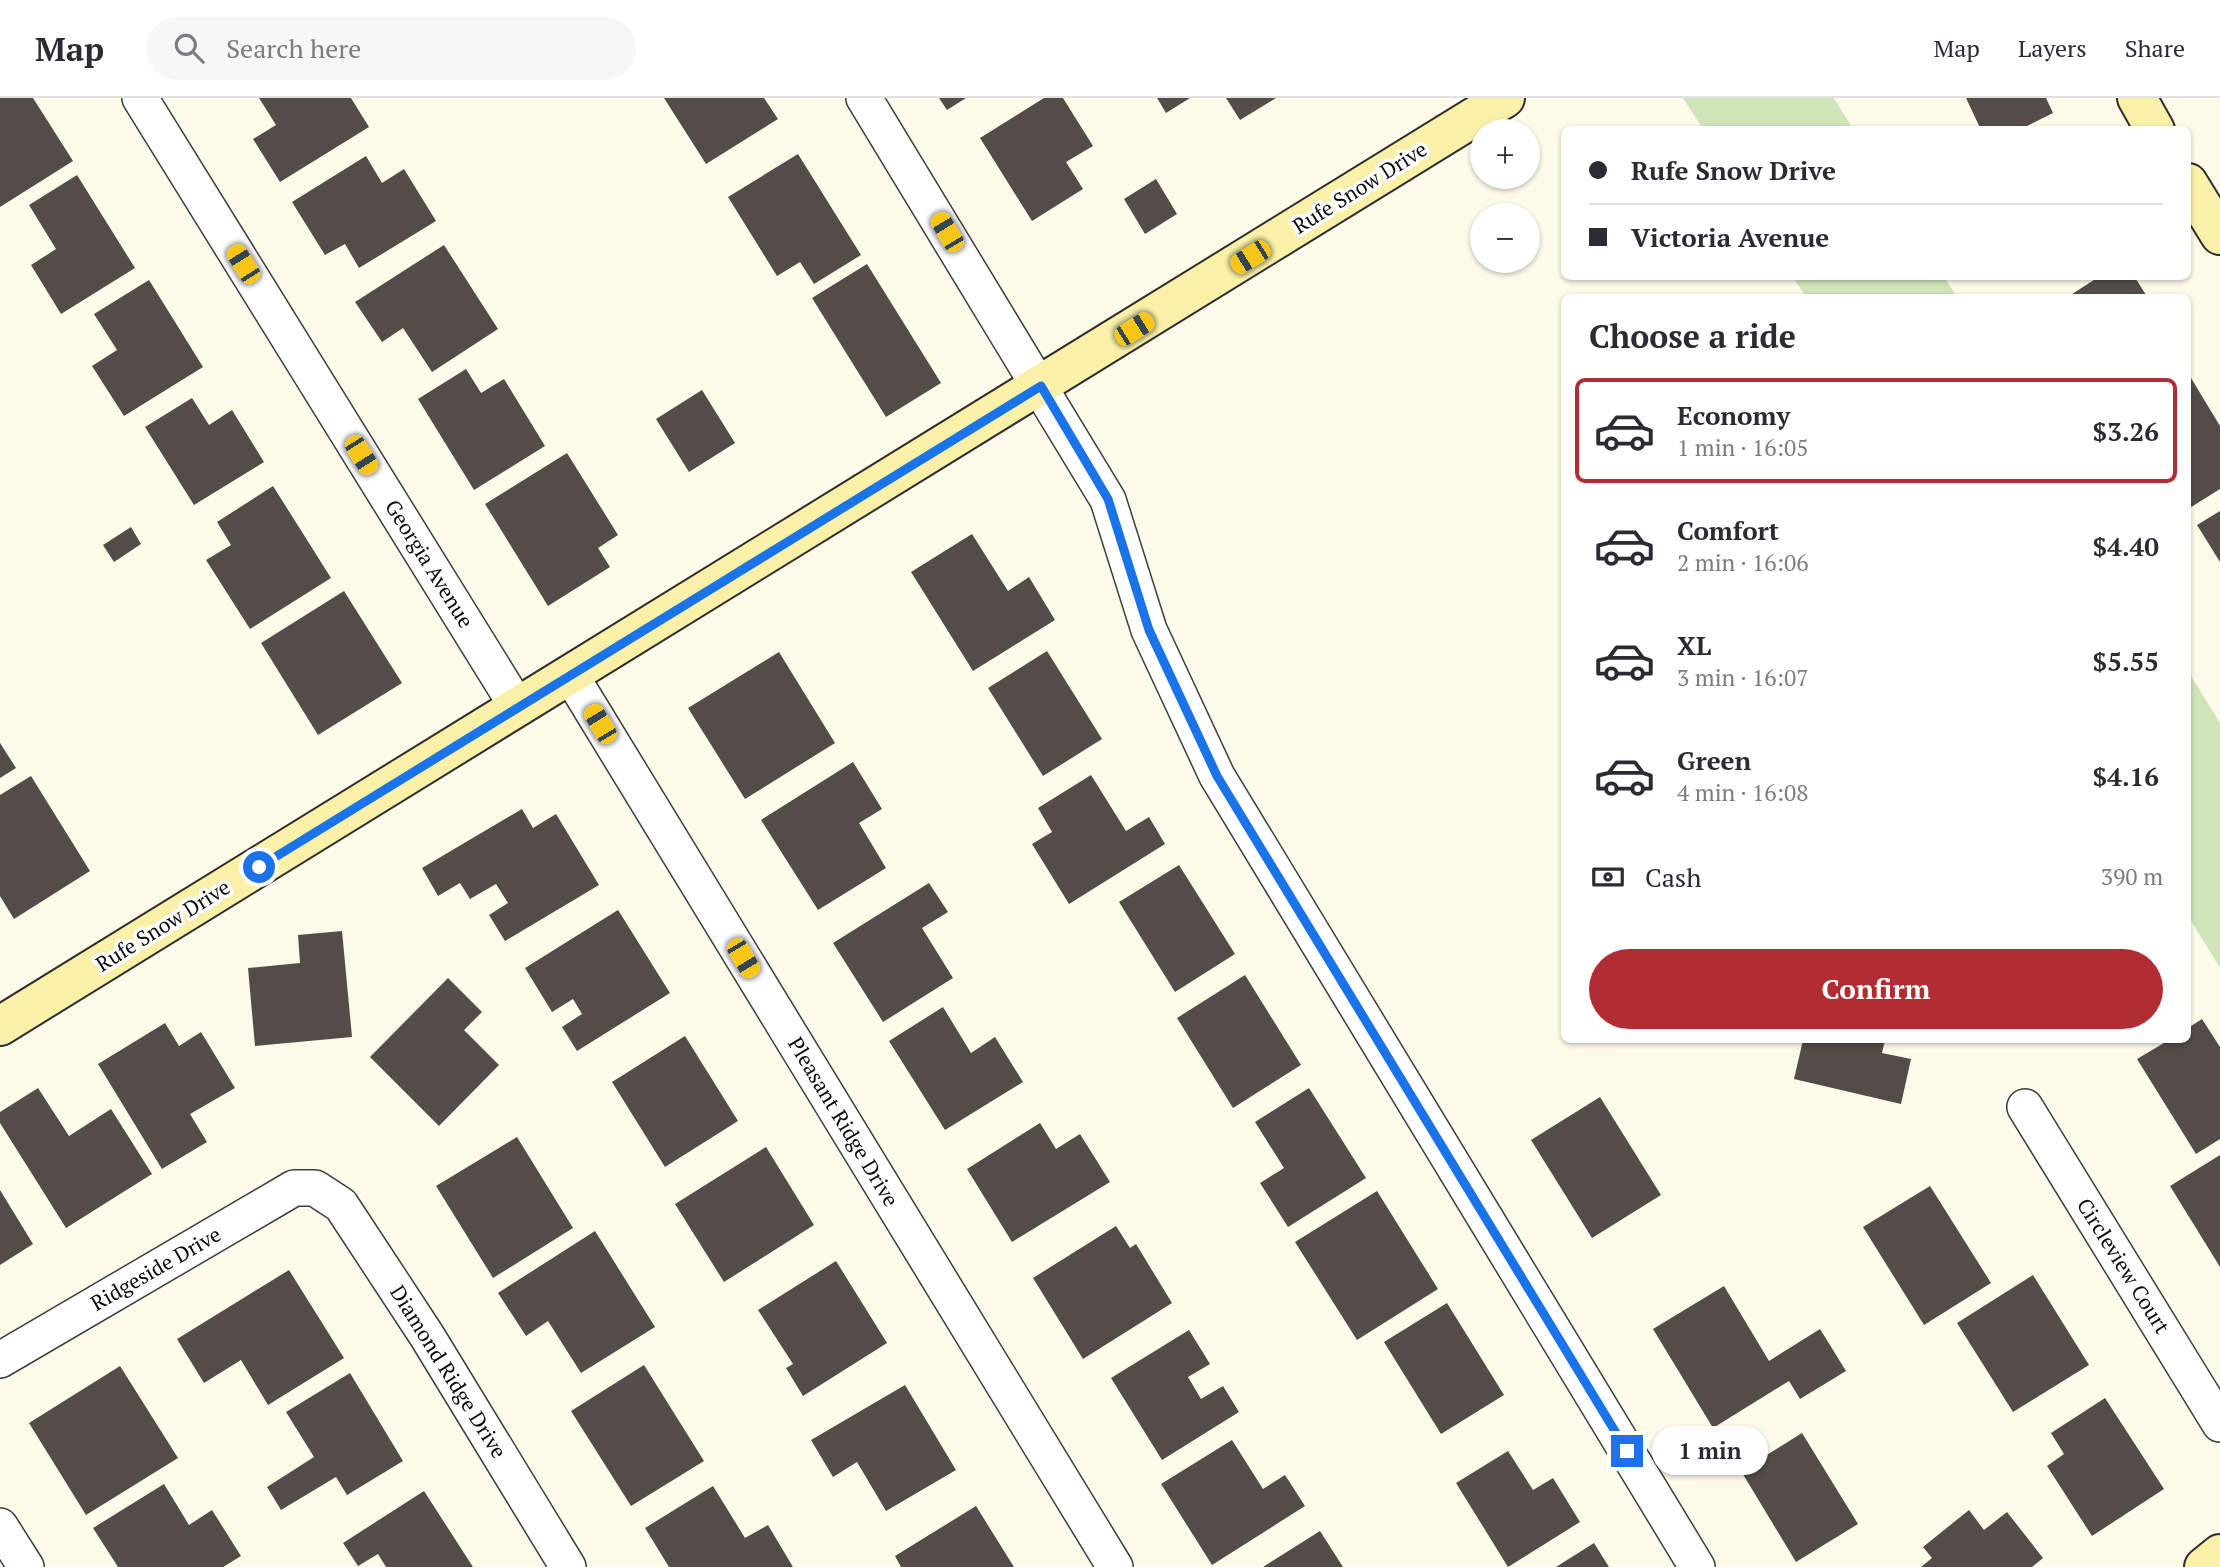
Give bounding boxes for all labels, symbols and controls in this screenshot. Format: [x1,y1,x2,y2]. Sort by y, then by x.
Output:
search box [146,17,636,80]
text: Map [35,27,104,70]
icon: search [170,29,208,67]
text: Search here [226,31,361,65]
text: Map [1933,32,1980,64]
text: Layers [2018,32,2087,64]
text: Share [2125,32,2185,64]
map controls [1470,119,1540,273]
button: + [1470,119,1540,189]
street label: Rufe Snow Drive [1287,135,1432,240]
text: Rufe Snow Drive [1631,153,1836,187]
button: − [1470,203,1540,273]
car [928,209,967,255]
text: Victoria Avenue [1631,220,1829,254]
car [1227,237,1274,277]
car [223,241,264,287]
car [1111,309,1158,349]
text: Choose a ride [1589,315,1796,357]
text: Economy [1677,398,1790,432]
icon: car [1593,399,1656,462]
text: $3.26 [2093,414,2159,448]
car [341,432,382,478]
text: 1 min · 16:05 [1677,432,1809,463]
street label: Georgia Avenue [379,494,480,633]
text: Comfort [1677,513,1779,547]
icon: car [1593,514,1656,577]
text: $4.40 [2093,529,2159,563]
text: 2 min · 16:06 [1677,547,1809,578]
text: XL [1677,628,1711,662]
icon: car [1593,629,1656,692]
text: $5.55 [2093,644,2159,678]
text: 3 min · 16:07 [1677,662,1809,693]
car [581,701,620,747]
text: Green [1677,743,1751,777]
icon: car [1593,744,1656,807]
text: $4.16 [2093,759,2159,793]
text: 4 min · 16:08 [1677,777,1809,808]
route start [243,851,275,883]
icon: cash [1589,858,1627,896]
text: Cash [1645,860,1701,894]
text: 390 m [2101,861,2163,892]
street label: Rufe Snow Drive [90,873,235,978]
car [724,935,763,981]
button: Confirm [1589,949,2163,1029]
street label: Pleasant Ridge Drive [782,1031,906,1212]
street label: Circleview Court [2071,1192,2177,1339]
street label: Ridgeside Drive [85,1220,226,1317]
street label: Diamond Ridge Drive [384,1280,513,1463]
callout: 1 min [1652,1426,1767,1476]
route end [1611,1435,1643,1467]
text: 1 min [1679,1435,1741,1466]

